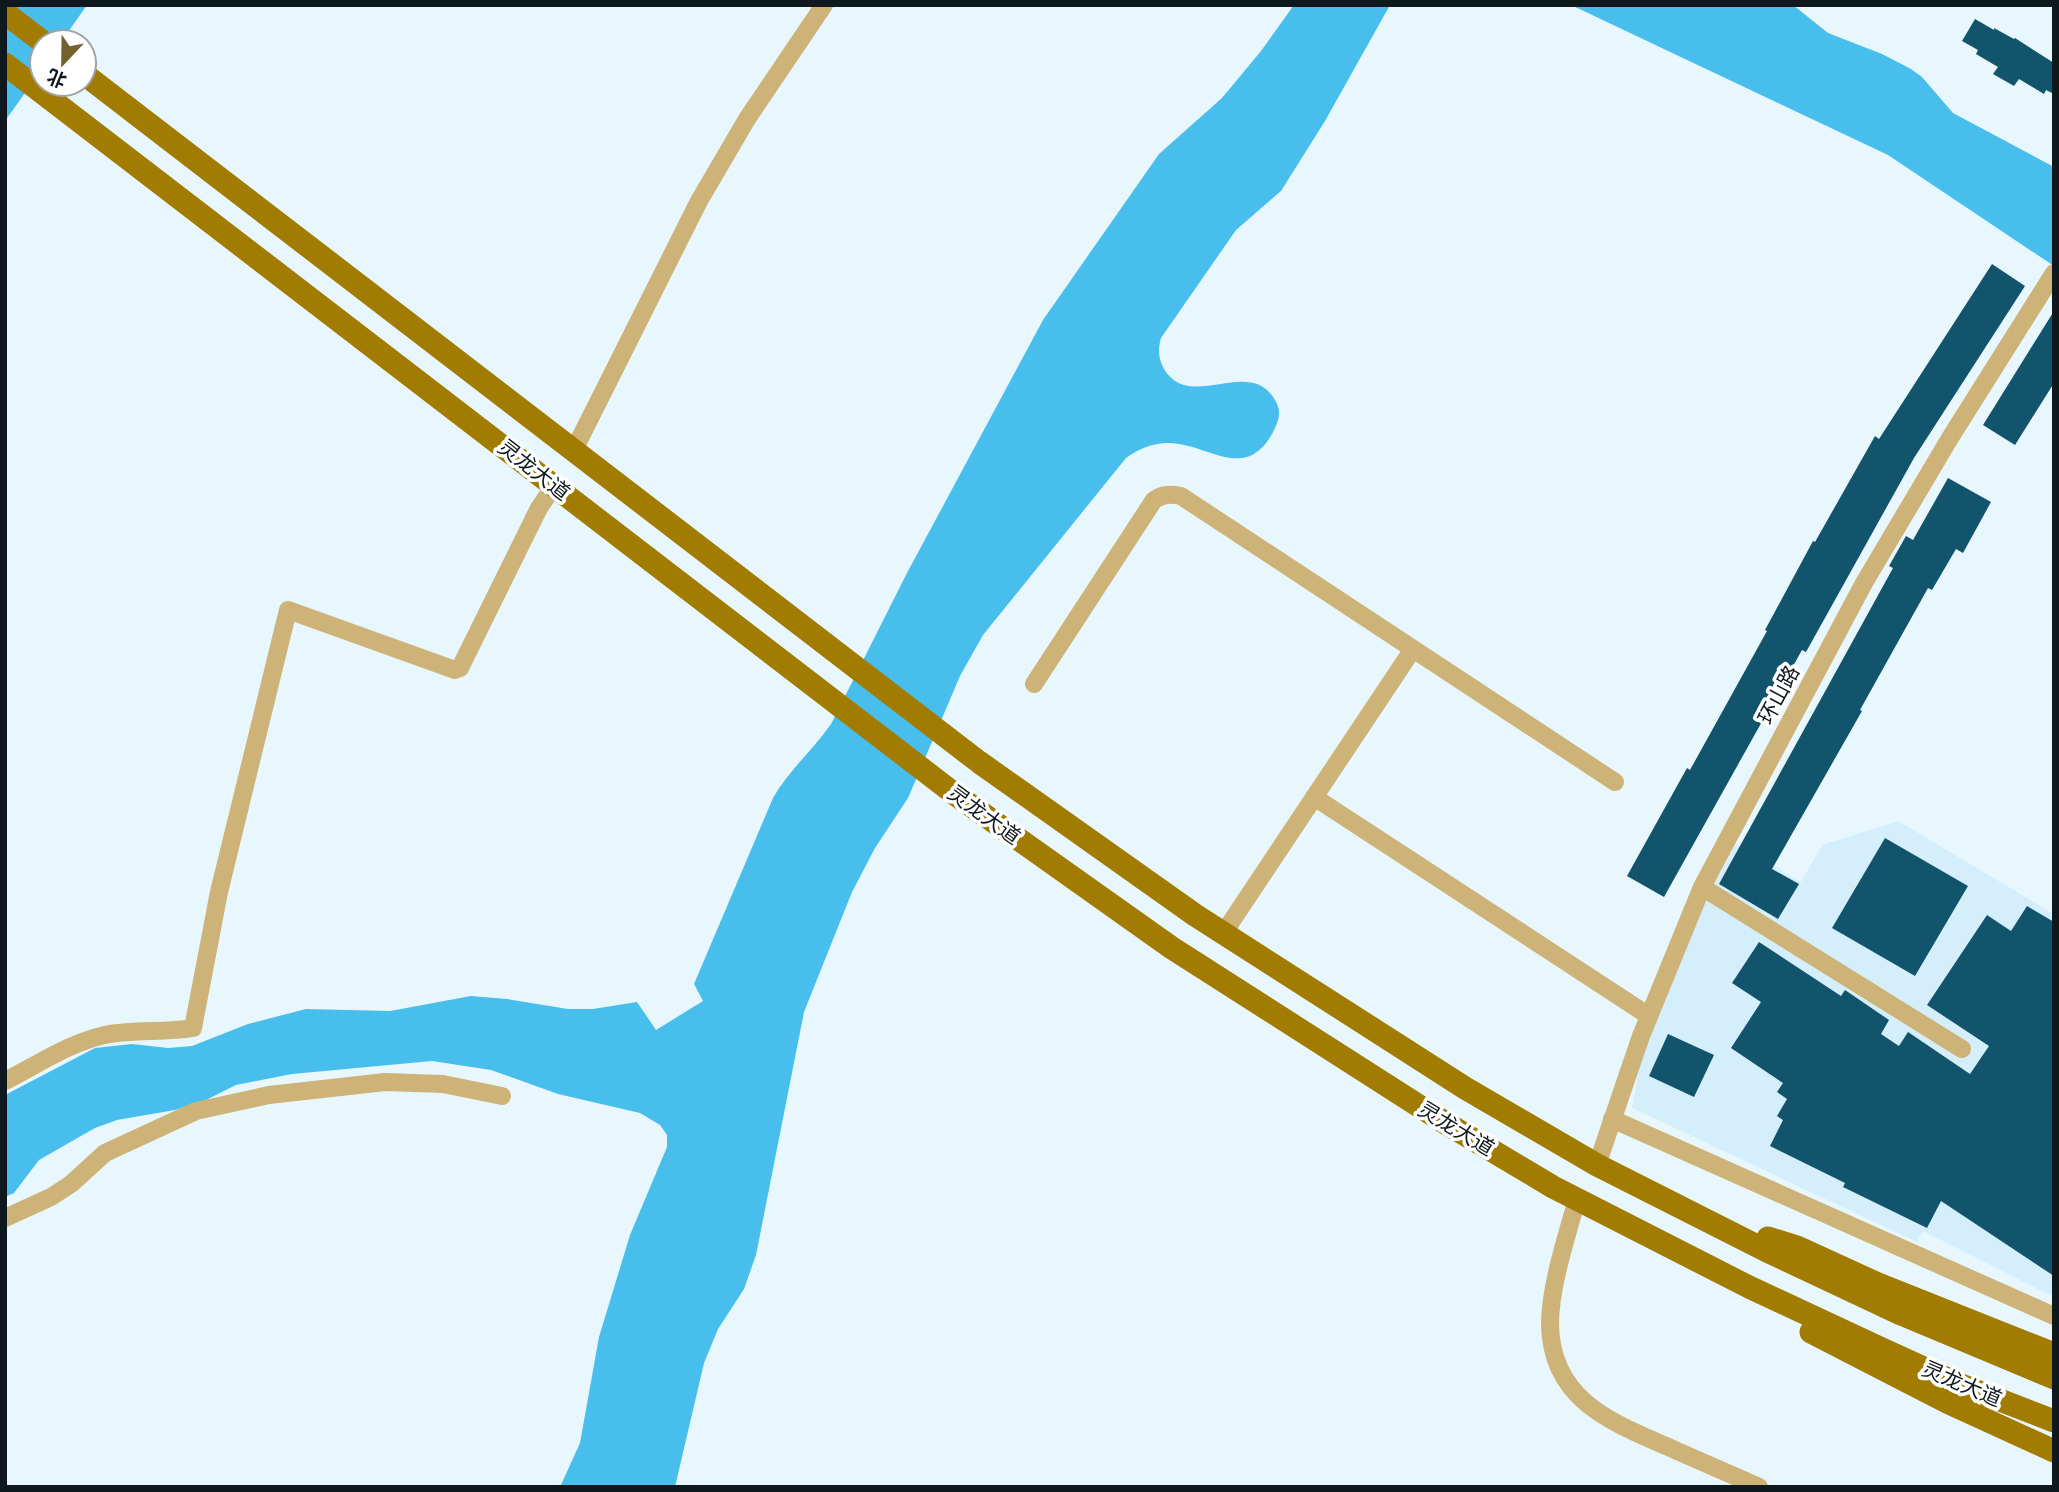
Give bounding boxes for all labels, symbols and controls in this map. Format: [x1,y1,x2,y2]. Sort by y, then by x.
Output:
north arrow [28,28,98,98]
text: 北 [43,63,70,94]
street label: 灵龙大道 [493,432,576,506]
street label: 环山路 [1751,660,1805,729]
street label: 灵龙大道 [942,778,1027,850]
street label: 灵龙大道 [1413,1095,1500,1162]
street label: 灵龙大道 [1918,1354,2007,1412]

